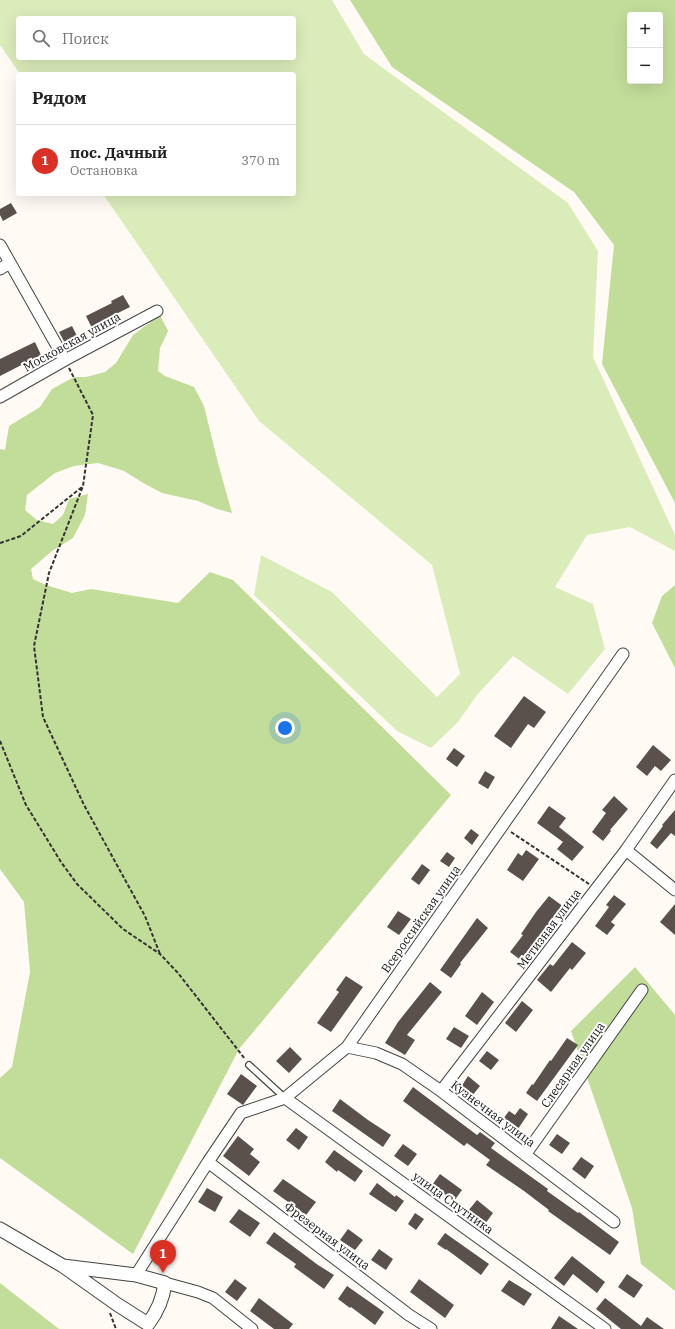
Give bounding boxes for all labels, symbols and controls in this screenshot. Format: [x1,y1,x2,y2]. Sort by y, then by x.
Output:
map controls [627,12,663,84]
button: + [627,12,663,48]
search box [16,16,296,60]
icon: search [30,27,52,49]
text: Поиск [62,29,109,48]
button: − [627,48,663,84]
text: Рядом [32,87,87,109]
text: пос. Дачный [70,143,167,162]
text: 1 [41,152,49,169]
text: 370 m [241,152,280,169]
text: Остановка [70,162,138,179]
street label: Московская улица [21,308,123,375]
your location [275,718,295,738]
street label: Всероссийская улица [378,862,464,975]
street label: Метизная улица [513,885,584,972]
street label: Слесарная улица [537,1019,608,1110]
street label: Кузнечная улица [448,1077,539,1150]
street label: улица Спутника [410,1168,497,1237]
street label: Фрезерная улица [281,1198,373,1273]
pin: 1 [150,1240,176,1273]

